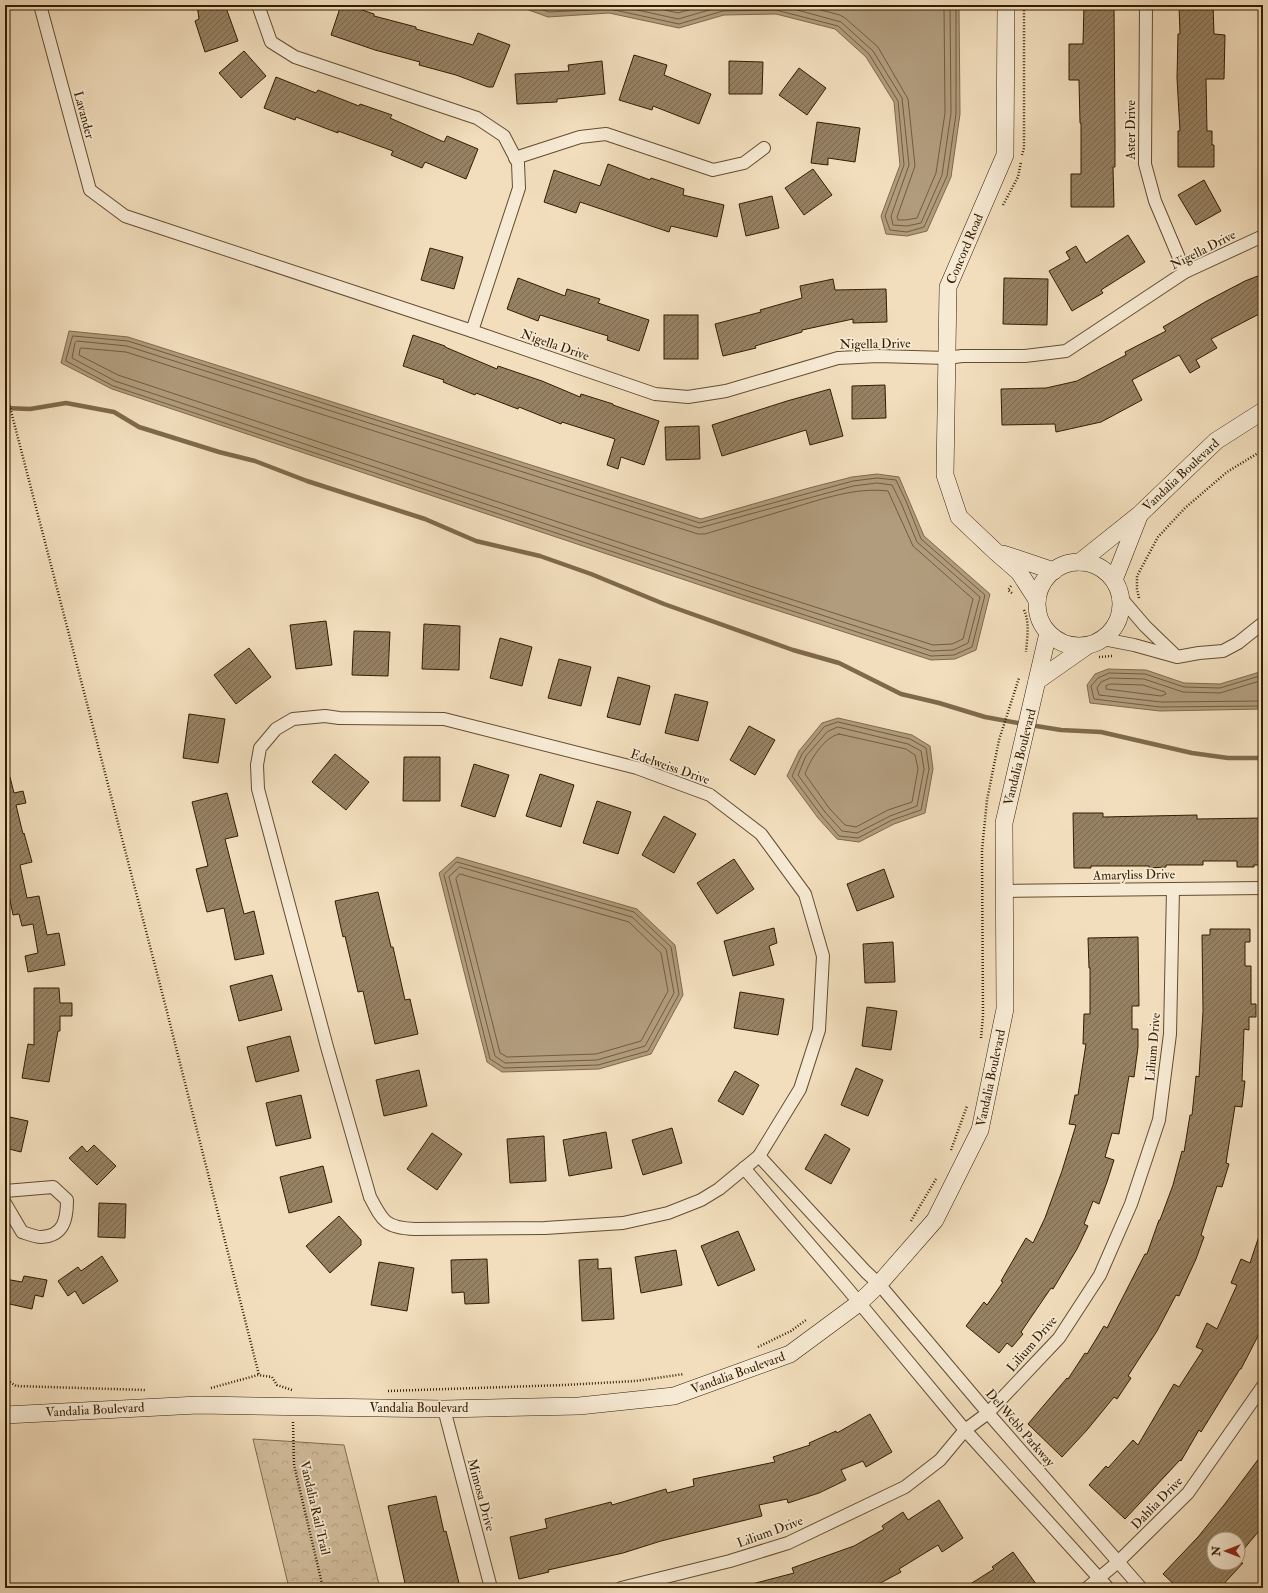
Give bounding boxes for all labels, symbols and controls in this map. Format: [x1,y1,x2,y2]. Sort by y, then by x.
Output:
street label: Lavander [70,89,98,141]
street label: Aster Drive [1123,100,1139,161]
street label: Concord Road [943,211,987,287]
street label: Nigella Drive [1168,226,1239,273]
street label: Nigella Drive [519,326,592,364]
street label: Nigella Drive [839,335,911,353]
street label: Vandalia Boulevard [1139,435,1223,515]
street label: Vandalia Boulevard [1000,706,1040,807]
street label: Edelweiss Drive [628,746,712,788]
street label: Amaryliss Drive [1092,866,1176,885]
street label: Lilium Drive [1142,1011,1164,1082]
street label: Vandalia Boulevard [973,1027,1009,1128]
street label: Lilium Drive [1003,1312,1061,1375]
street label: Vandalia Boulevard [689,1348,788,1397]
street label: Del Webb Parkway [981,1386,1058,1471]
street label: Vandalia Boulevard [45,1399,145,1421]
street label: Vandalia Boulevard [370,1400,469,1416]
street label: Mimosa Drive [464,1457,499,1534]
street label: Vandalia Rail Trail [296,1459,334,1557]
street label: Dahlia Drive [1128,1473,1187,1533]
street label: Lilium Drive [735,1513,806,1551]
north arrow [1206,1531,1246,1571]
text: N [1210,1545,1223,1557]

